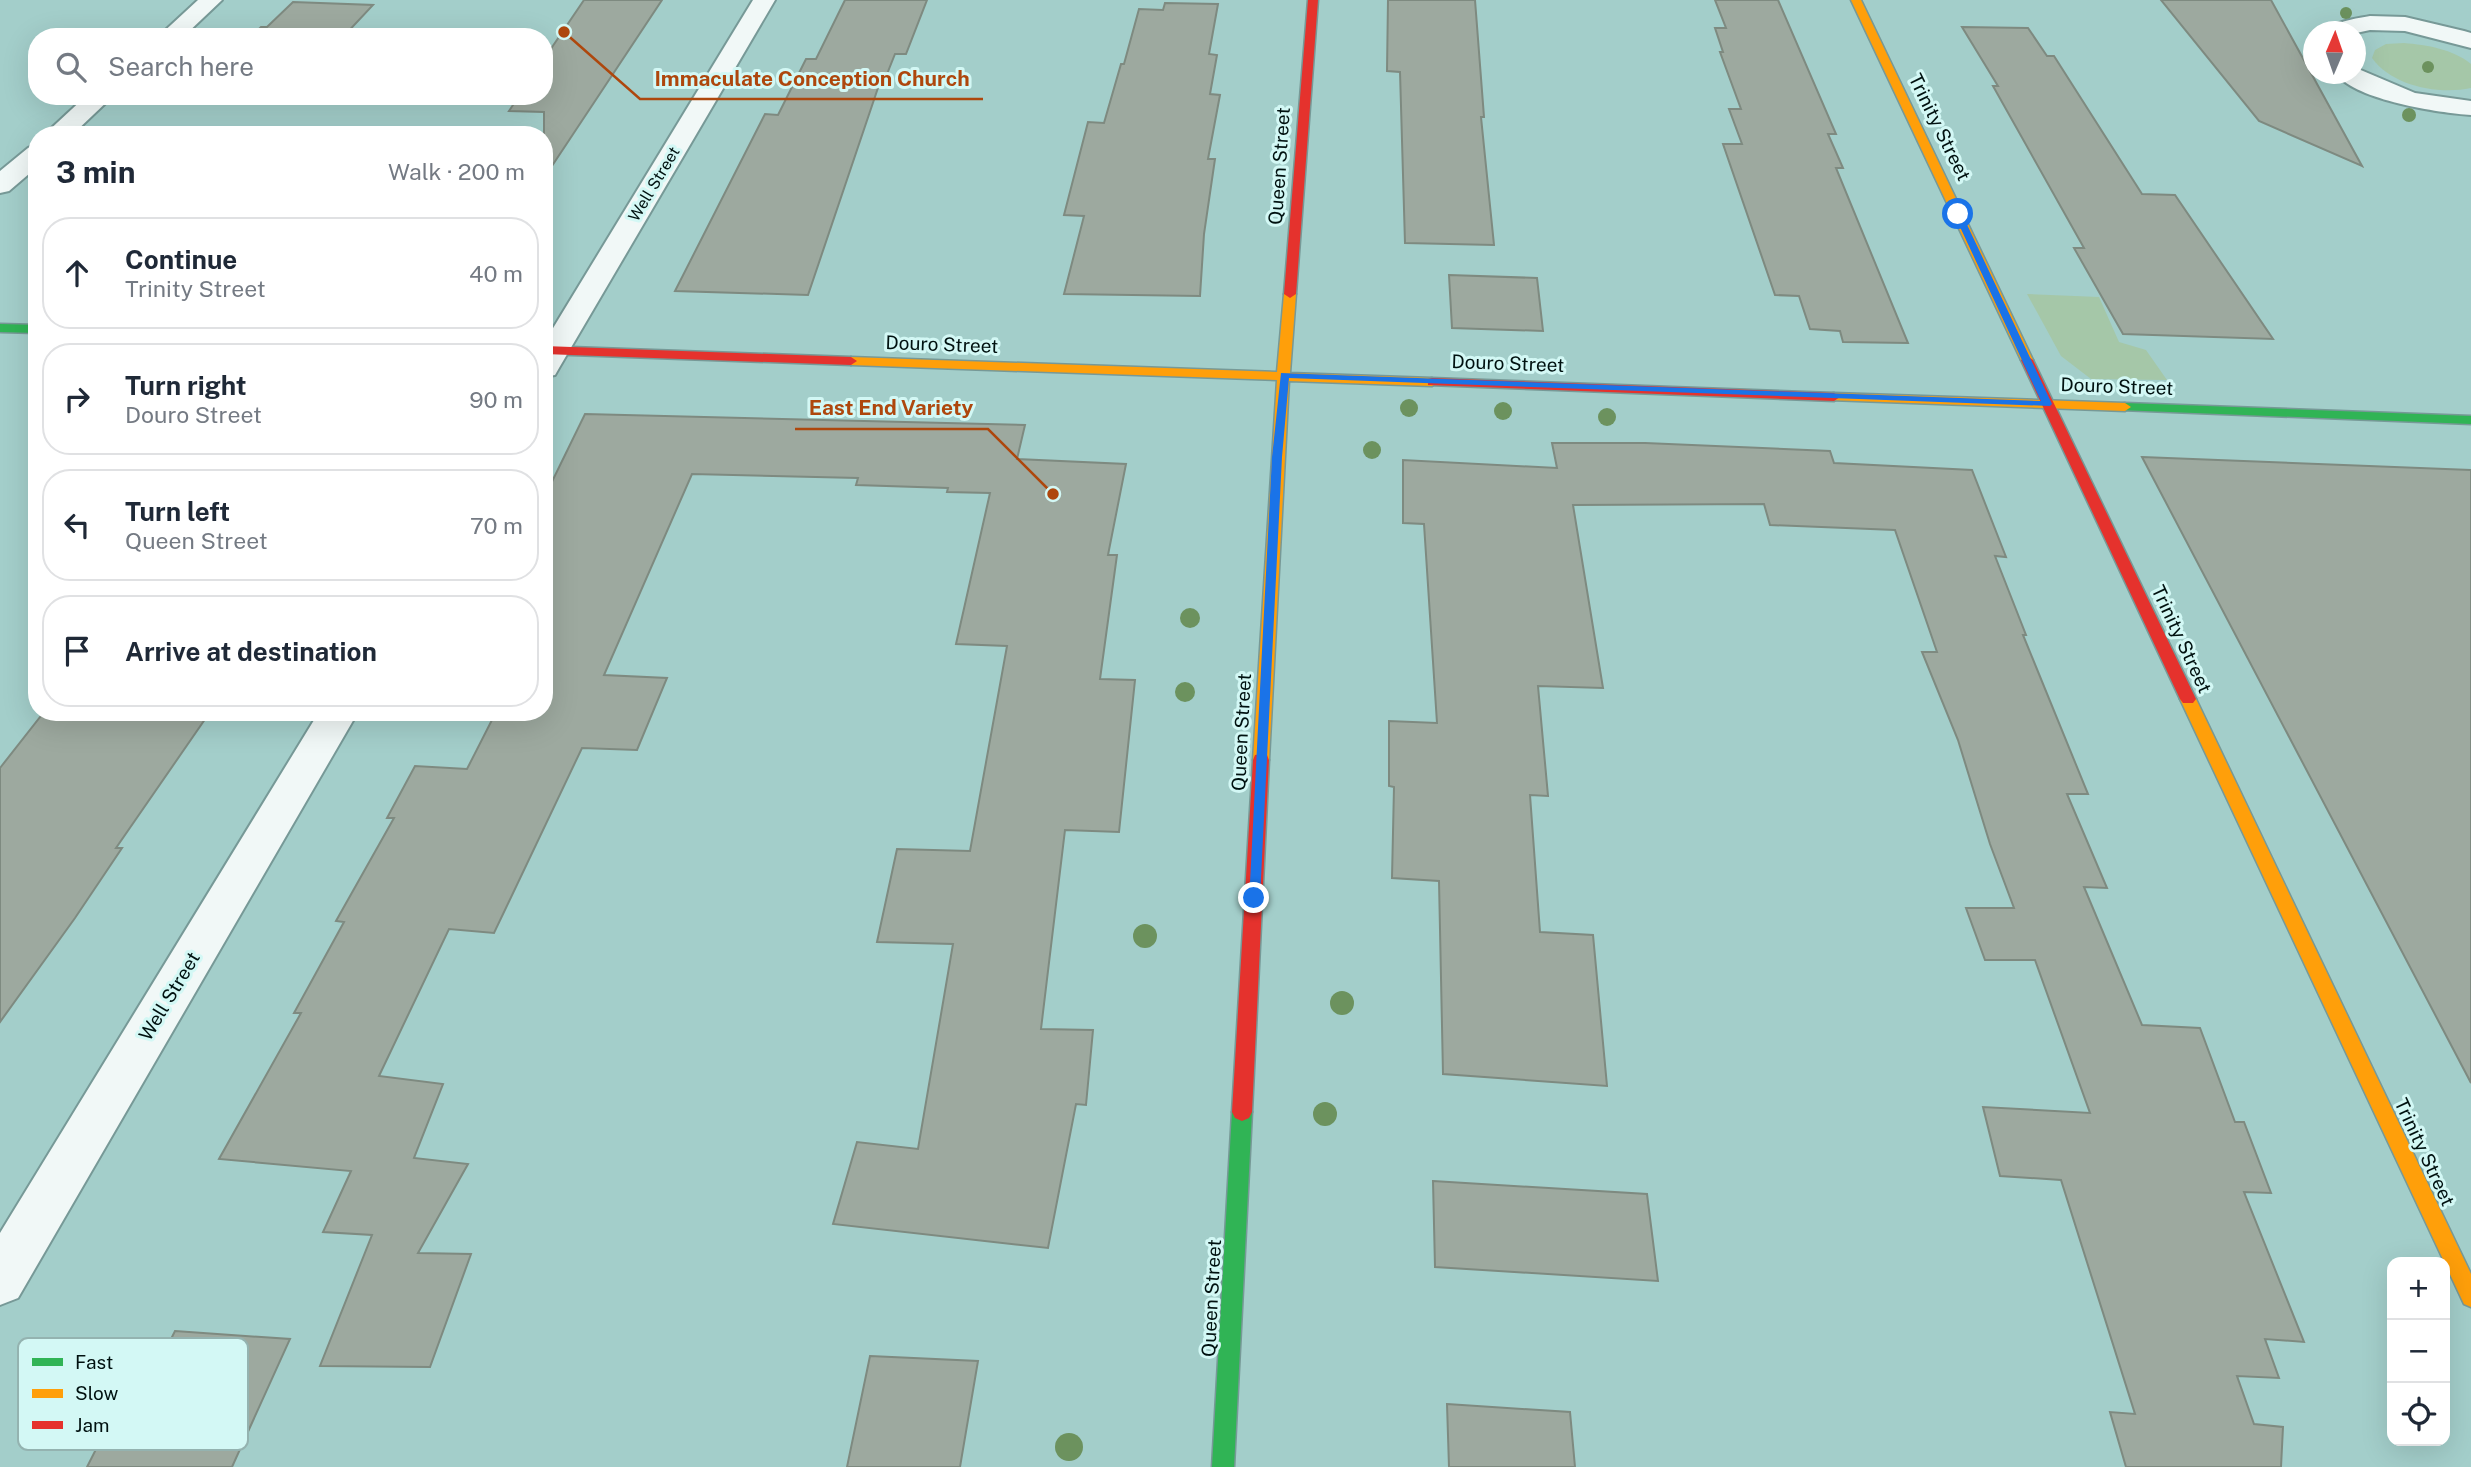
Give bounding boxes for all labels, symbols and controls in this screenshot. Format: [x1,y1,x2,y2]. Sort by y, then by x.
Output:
north arrow [2303,21,2366,84]
search box [28,28,553,105]
icon: search [52,48,90,86]
text: Search here [108,51,254,82]
callout: Immaculate Conception Church [640,57,983,99]
text: Immaculate Conception Church [654,66,970,91]
street label: Trinity Street [1905,70,1975,184]
street label: Queen Street [1264,106,1294,226]
street label: Well Street [624,143,684,225]
text: 3 min [56,154,135,190]
text: Walk · 200 m [388,158,525,185]
route start [1942,198,1973,229]
text: Continue [125,244,237,275]
icon: ahead [58,254,96,292]
text: 40 m [469,260,523,287]
text: Trinity Street [125,275,266,302]
street label: Douro Street [885,331,999,357]
street label: Douro Street [1451,350,1565,376]
text: Turn right [125,370,247,401]
street label: Douro Street [2060,373,2174,399]
icon: right [58,380,96,418]
text: 90 m [469,386,523,413]
callout: East End Variety [795,387,988,429]
text: East End Variety [809,395,973,420]
text: Douro Street [125,401,262,428]
text: Turn left [125,496,230,527]
icon: left [58,506,96,544]
text: 70 m [470,512,523,539]
text: Queen Street [125,527,268,554]
street label: Trinity Street [2147,582,2217,696]
icon: arrive [58,632,96,670]
text: Arrive at destination [125,636,377,667]
street label: Queen Street [1227,673,1255,791]
route end [1238,882,1269,913]
street label: Well Street [134,948,204,1044]
street label: Trinity Street [2390,1095,2460,1209]
street label: Queen Street [1197,1239,1225,1357]
map controls [2387,1257,2450,1446]
button: + [2387,1257,2450,1320]
button: − [2387,1320,2450,1383]
legend [18,1338,248,1450]
text: Fast [75,1351,113,1373]
text: Slow [75,1382,119,1404]
button: locate [2387,1383,2450,1446]
text: Jam [75,1414,109,1436]

